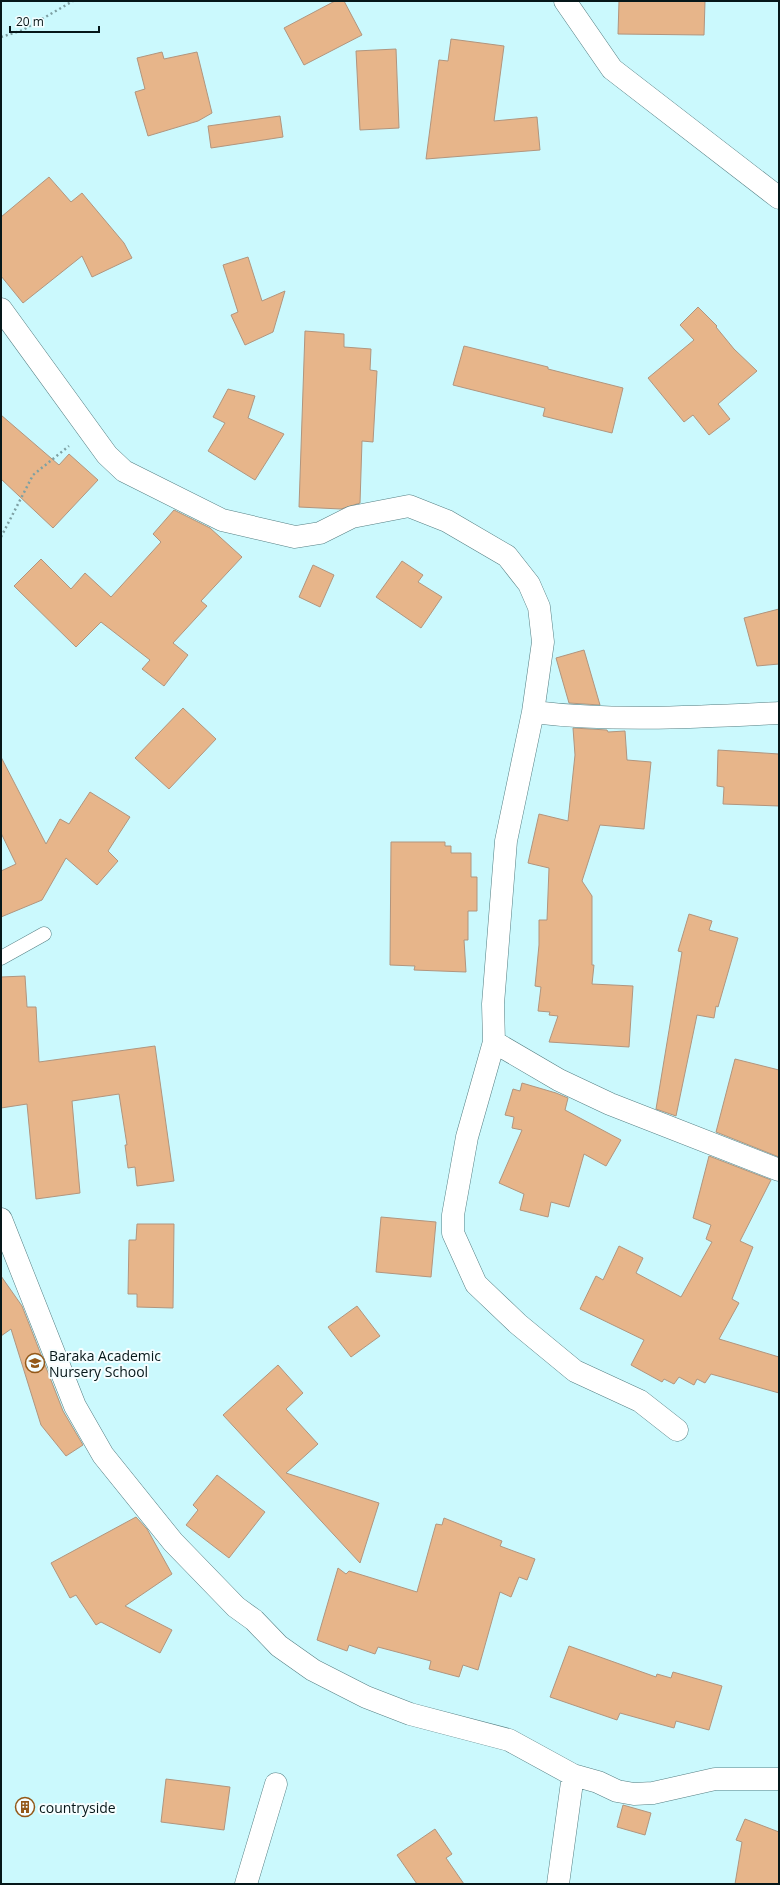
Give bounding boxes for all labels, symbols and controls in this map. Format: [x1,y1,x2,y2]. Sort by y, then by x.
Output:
scale bar [10,8,99,34]
text: 20 m [16,13,44,30]
place label: Baraka Academic Nursery School [49,1346,161,1381]
school or university icon: Baraka Academic Nursery School [24,1352,46,1374]
building icon: countryside [14,1796,36,1818]
place label: countryside [39,1798,116,1817]

